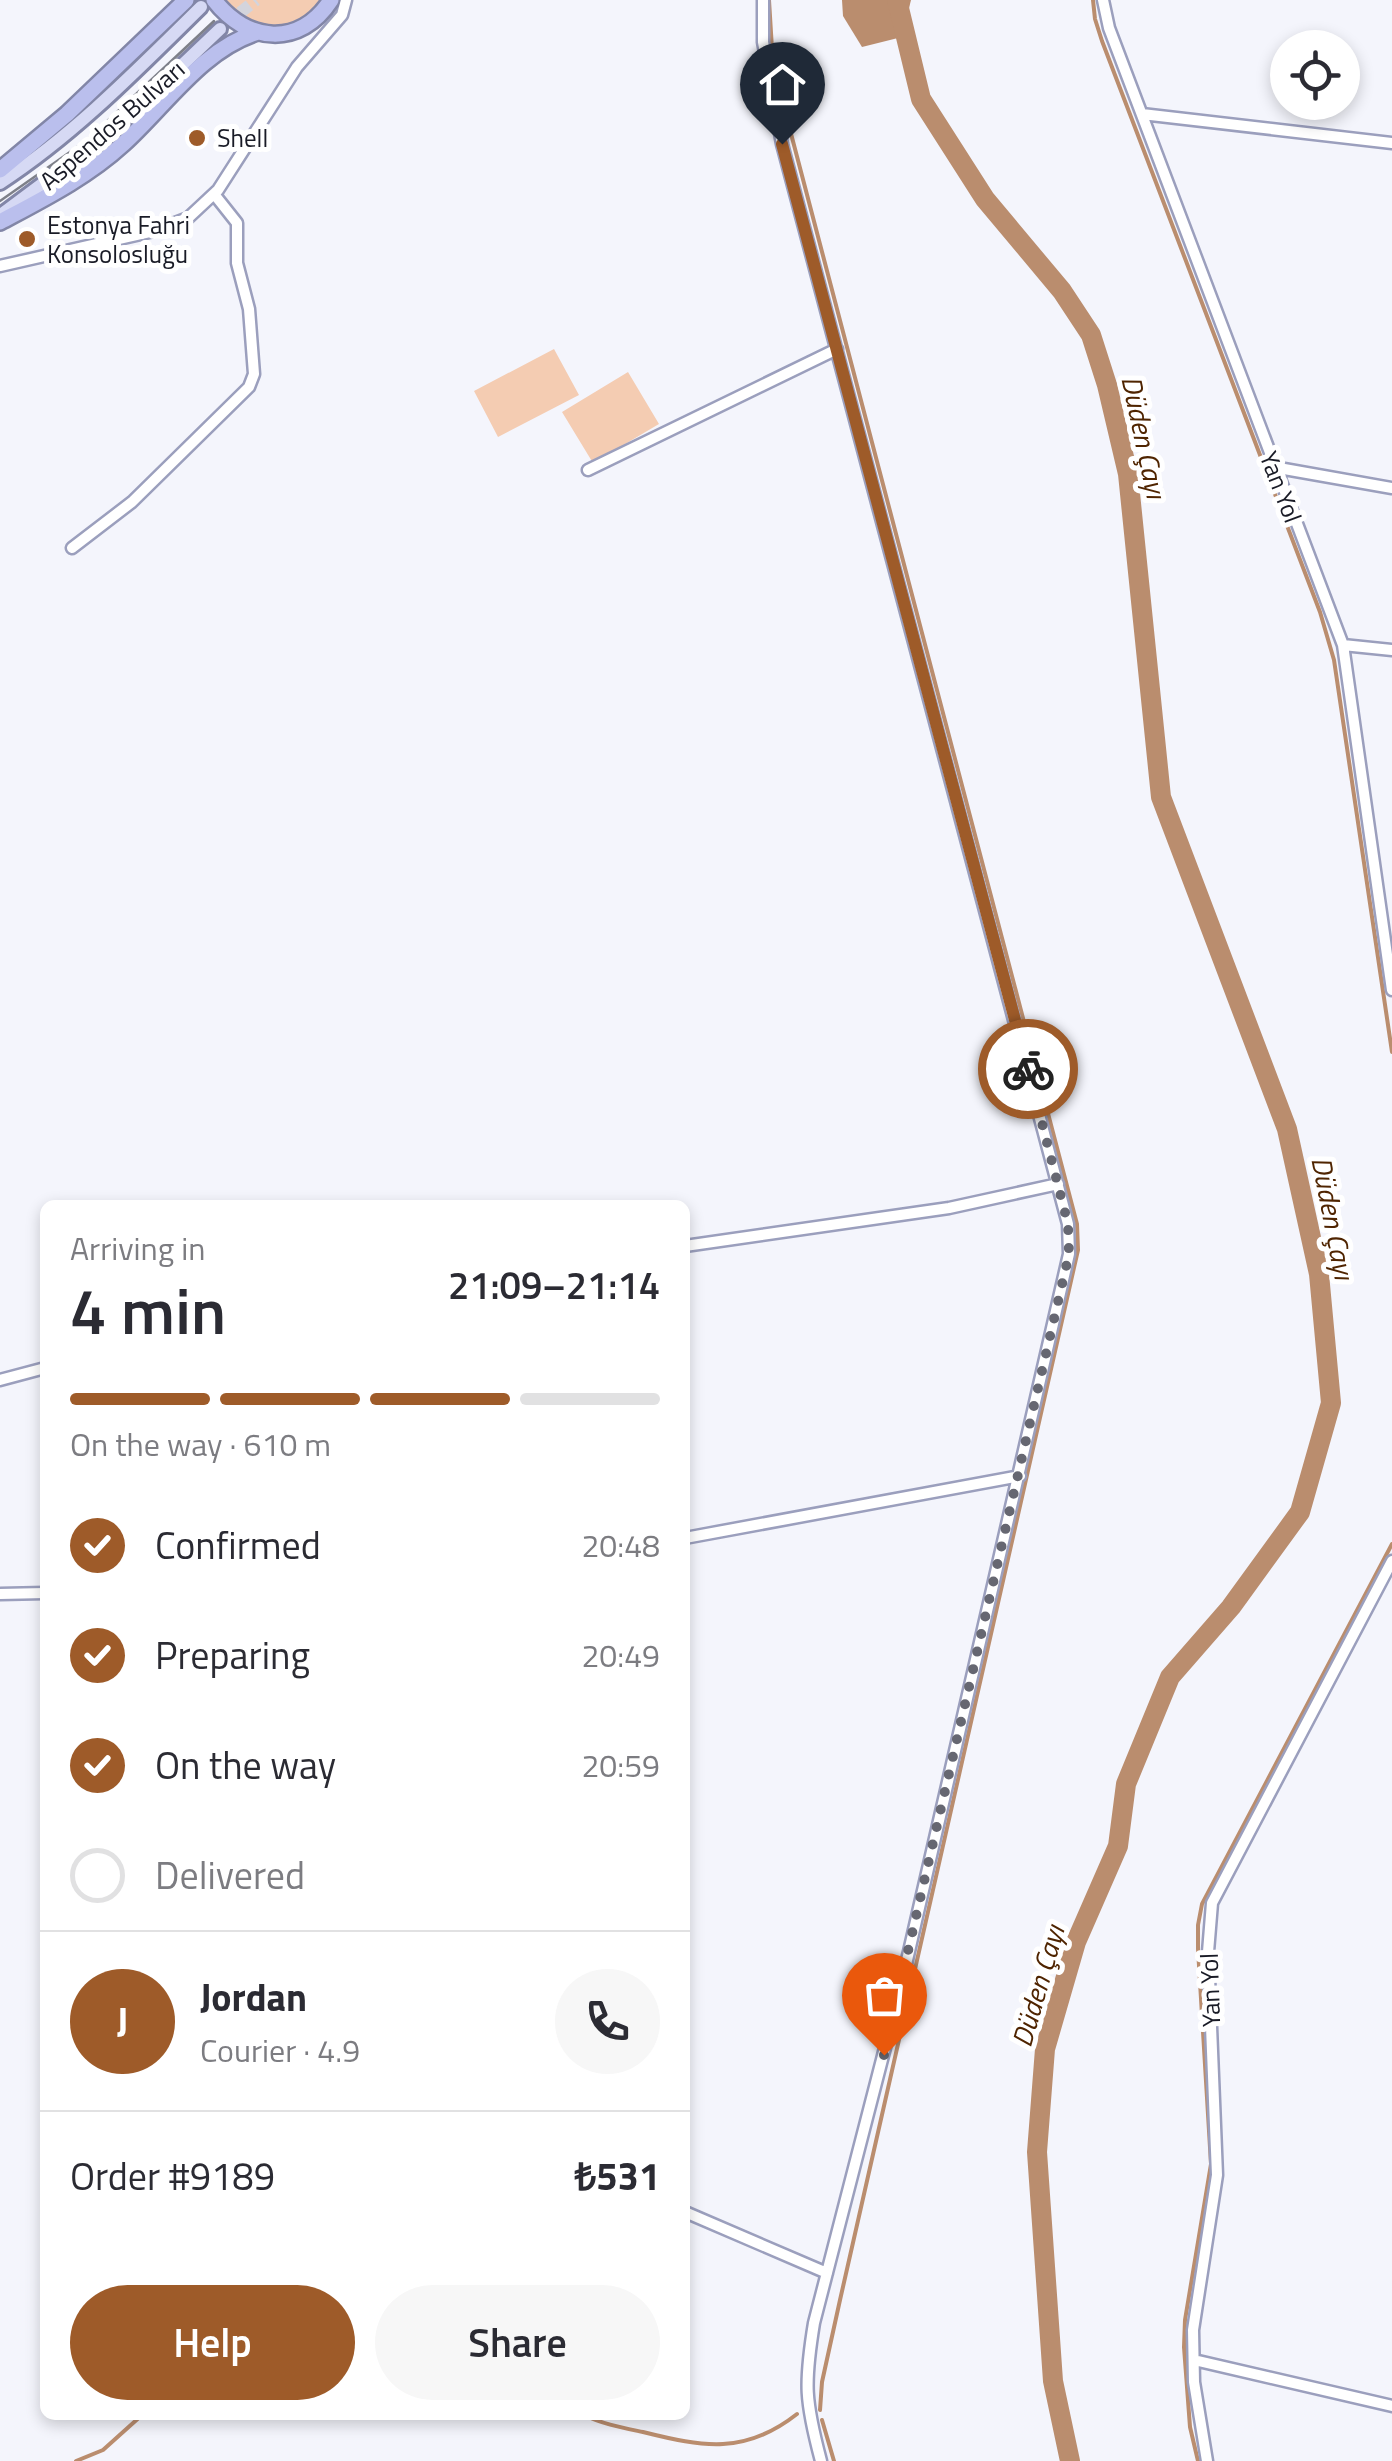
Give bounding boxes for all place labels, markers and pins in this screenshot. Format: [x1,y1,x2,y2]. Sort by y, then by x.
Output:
pin [740,42,825,145]
place label: Shell [217,119,268,157]
marker: Shell [186,127,208,149]
place label: Estonya Fahri Konsolosluğu [47,206,190,273]
marker: Estonya Fahri Konsolosluğu [16,228,38,250]
pin [842,1953,927,2056]

